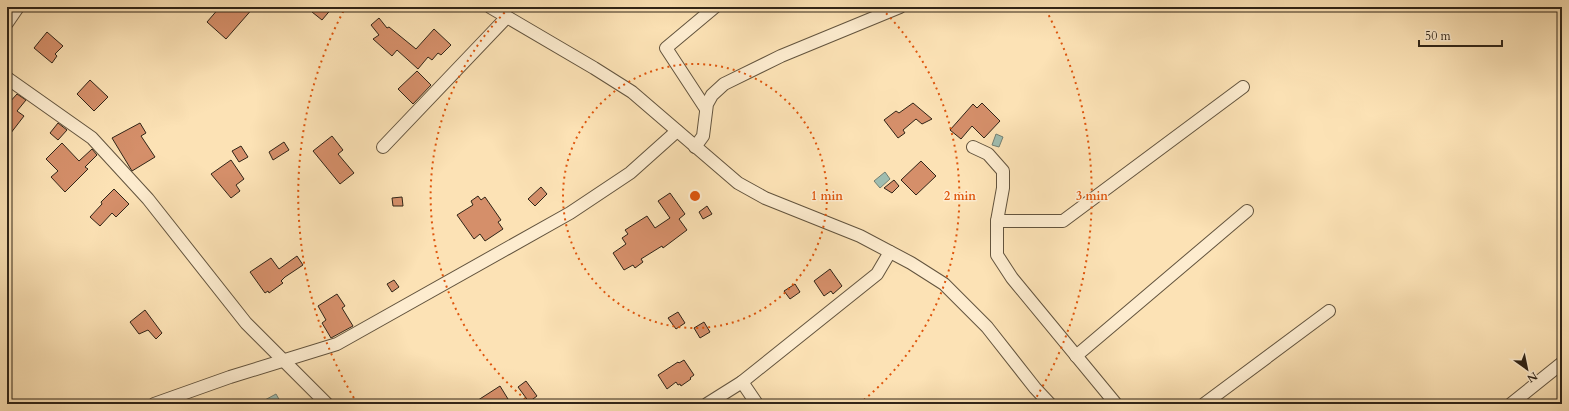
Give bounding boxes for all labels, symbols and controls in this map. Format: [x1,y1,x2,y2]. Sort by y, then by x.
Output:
scale bar [1419,22,1502,48]
text: 50 m [1425,28,1452,44]
text: 1 min [811,188,843,204]
text: 2 min [944,188,976,204]
text: 3 min [1076,188,1108,204]
centre of rings [688,189,702,203]
north arrow [1507,349,1547,389]
text: N [1524,368,1540,386]

